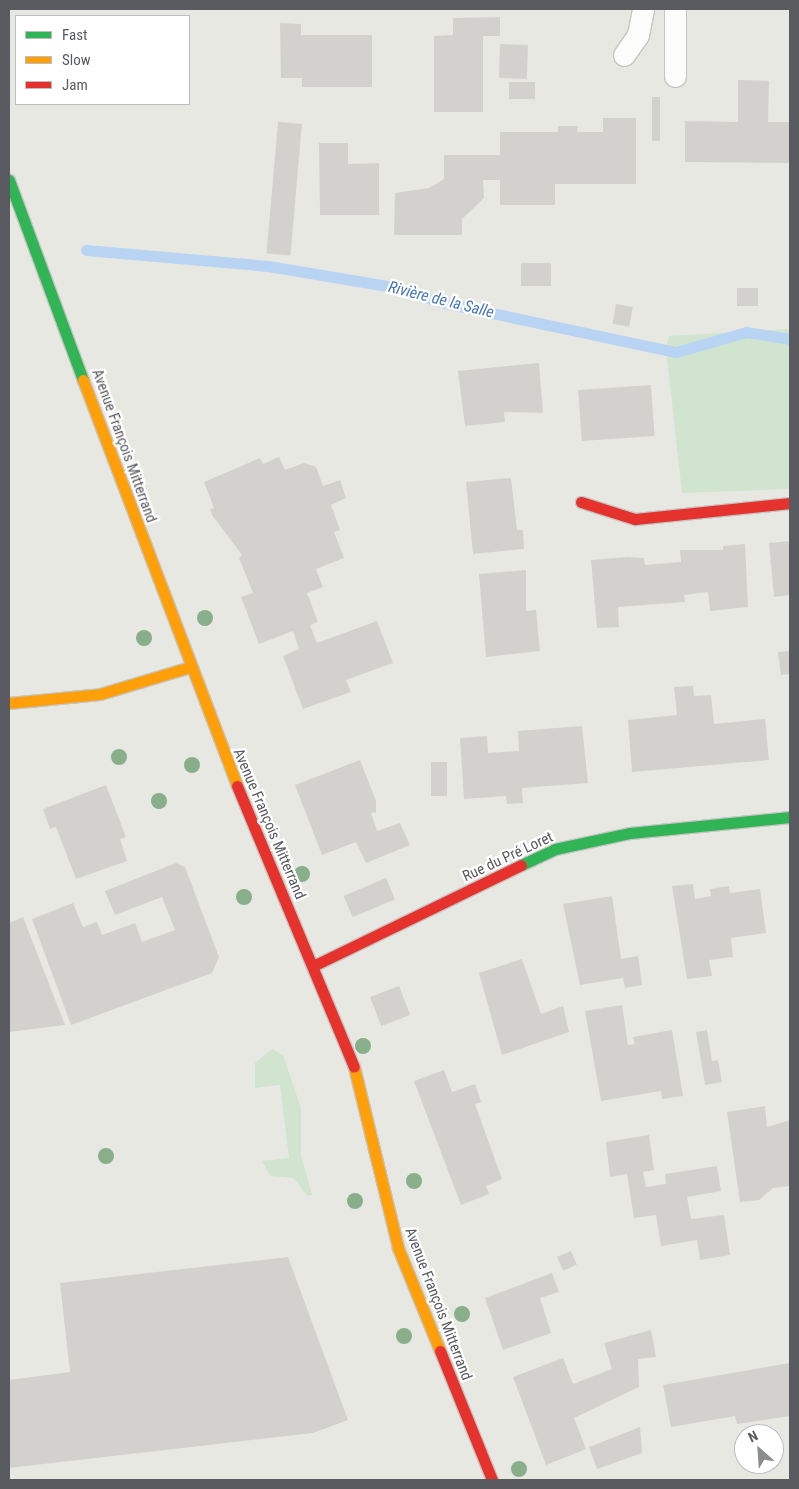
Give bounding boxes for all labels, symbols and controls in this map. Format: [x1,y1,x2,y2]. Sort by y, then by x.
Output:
legend [15,15,190,105]
text: Fast [62,26,87,44]
text: Slow [62,51,91,69]
text: Jam [62,76,88,94]
water label: Rivière de la Salle [386,278,496,322]
street label: Avenue François Mitterrand [88,367,160,525]
street label: Avenue François Mitterrand [229,746,309,902]
street label: Rue du Pré Loret [460,828,556,886]
street label: Avenue François Mitterrand [401,1225,475,1383]
north arrow [734,1424,784,1474]
text: N [745,1427,760,1445]

